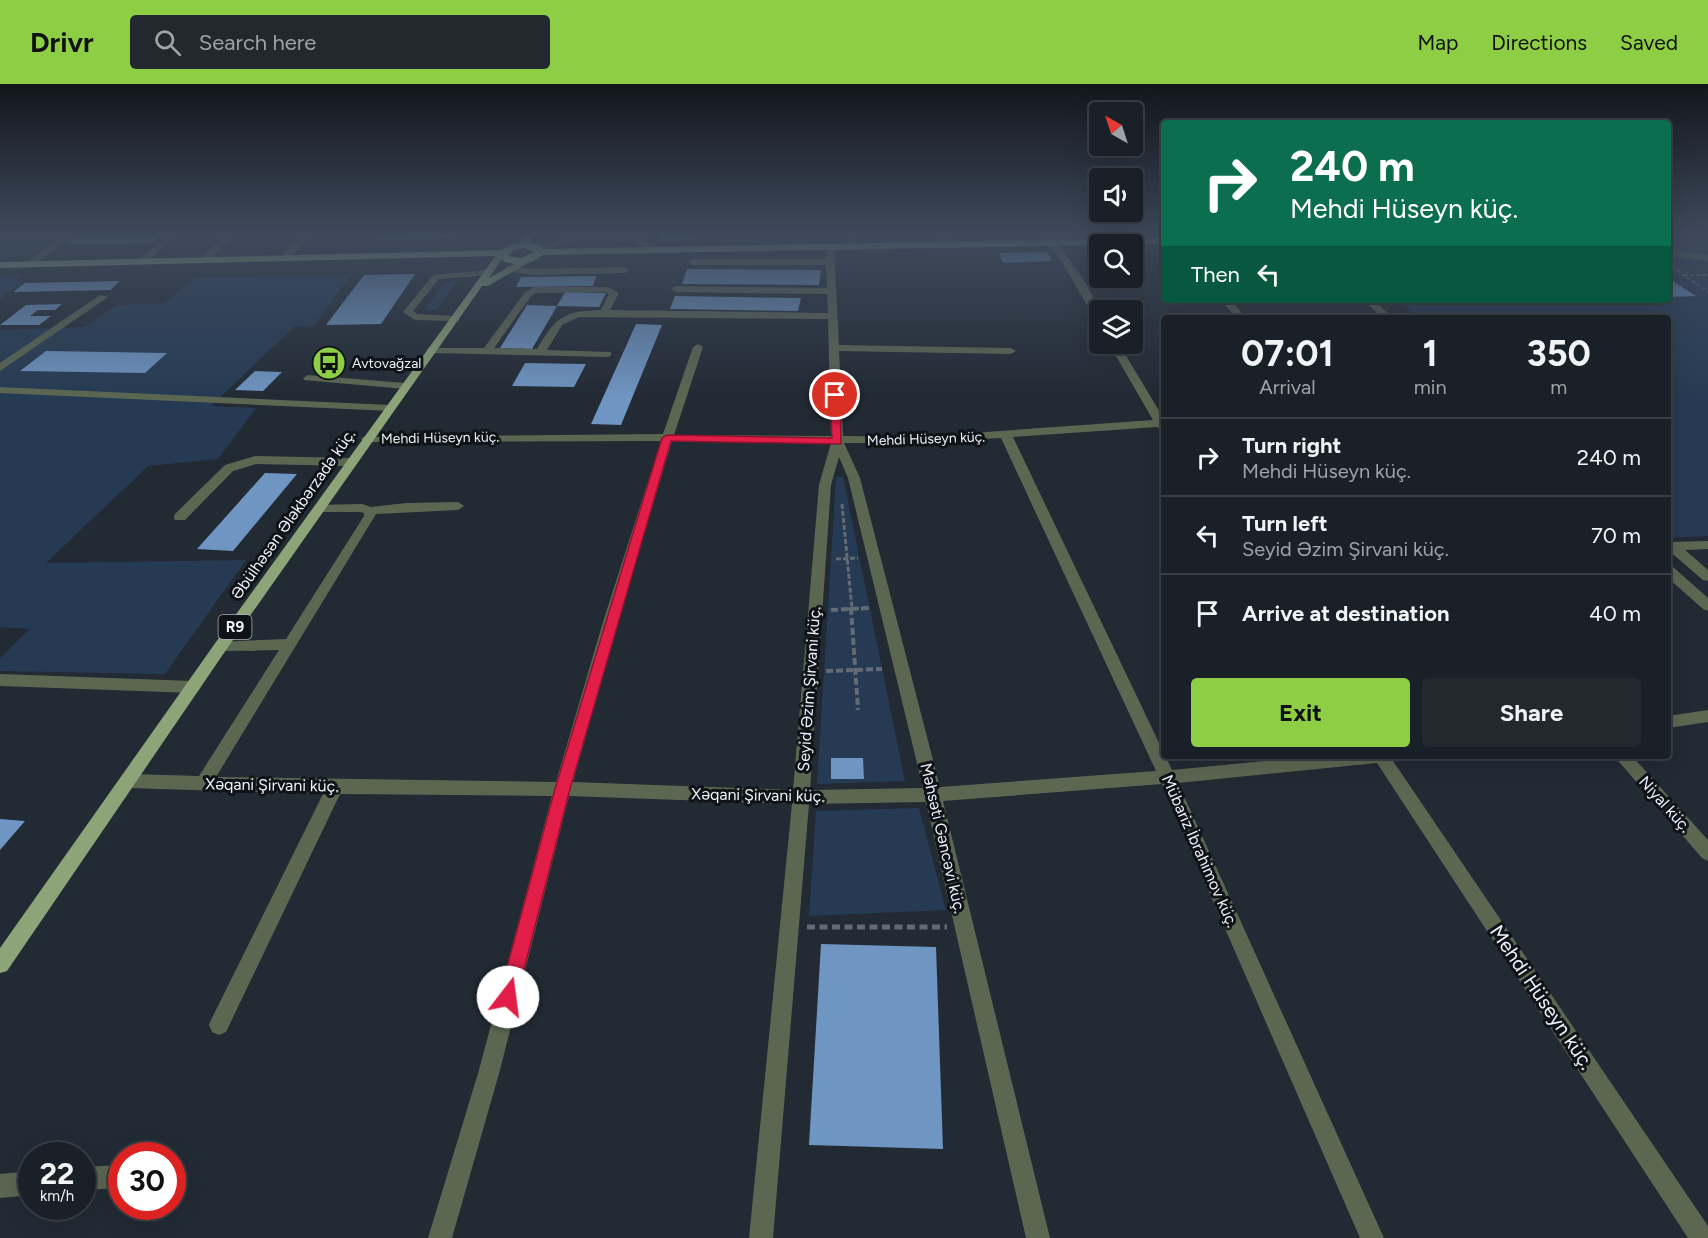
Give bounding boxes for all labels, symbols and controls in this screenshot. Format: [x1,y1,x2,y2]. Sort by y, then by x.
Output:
search box [130,15,550,69]
text: Drivr [30,25,94,59]
icon: search [151,26,184,59]
text: Search here [199,29,316,56]
text: Map [1417,30,1458,55]
text: Directions [1491,30,1587,55]
text: Saved [1620,30,1678,55]
north arrow [1089,102,1143,156]
map controls [1089,102,1143,354]
text: 240 m [1290,141,1415,192]
icon: right [1191,144,1269,222]
button: sound [1089,168,1143,222]
text: Mehdi Hüseyn küç. [1290,192,1518,225]
button: search [1089,234,1143,288]
icon: left [1252,258,1285,291]
text: Then [1191,261,1240,288]
button: layers [1089,300,1143,354]
text: 07:01 [1241,332,1334,375]
text: 1 [1423,332,1438,375]
text: 350 [1527,332,1591,375]
bus stop icon: Avtovağzal [311,345,347,381]
place label: Avtovağzal [352,355,421,372]
pin [809,369,860,420]
text: Arrival [1259,375,1316,399]
text: min [1414,375,1447,399]
text: m [1550,375,1567,399]
icon: arrive [818,378,851,411]
street label: Əbülhəsən Ələkbərzadə küç. [227,425,359,603]
street label: Mehdi Hüseyn küç. [381,428,499,448]
street label: Mehdi Hüseyn küç. [867,428,985,450]
text: Turn right [1242,432,1341,459]
icon: right [1191,441,1224,474]
text: 240 m [1577,444,1641,471]
text: Mehdi Hüseyn küç. [1242,459,1411,483]
text: Turn left [1242,510,1328,537]
icon: left [1191,519,1224,552]
text: 70 m [1591,522,1641,549]
text: Seyid Əzim Şirvani küç. [1242,537,1449,561]
icon: arrive [1191,597,1224,630]
text: Arrive at destination [1242,600,1450,627]
text: 40 m [1589,600,1641,627]
street label: Seyid Əzim Şirvani küç. [794,606,824,772]
road number: R9 [218,615,252,639]
button: Exit [1191,678,1410,747]
button: Share [1422,678,1641,747]
street label: Məhsəti Gəncəvi küç. [916,761,970,915]
street label: Mübariz İbrahimov küç. [1158,772,1242,930]
street label: Niyal küç. [1635,772,1695,836]
street label: Xəqani Şirvani küç. [205,774,339,796]
street label: Xəqani Şirvani küç. [691,784,825,806]
street label: Mehdi Hüseyn küç. [1485,920,1599,1074]
position arrow [476,965,540,1029]
speed limit sign: 30 [108,1142,186,1220]
text: 22 [40,1155,74,1192]
text: km/h [40,1187,74,1205]

